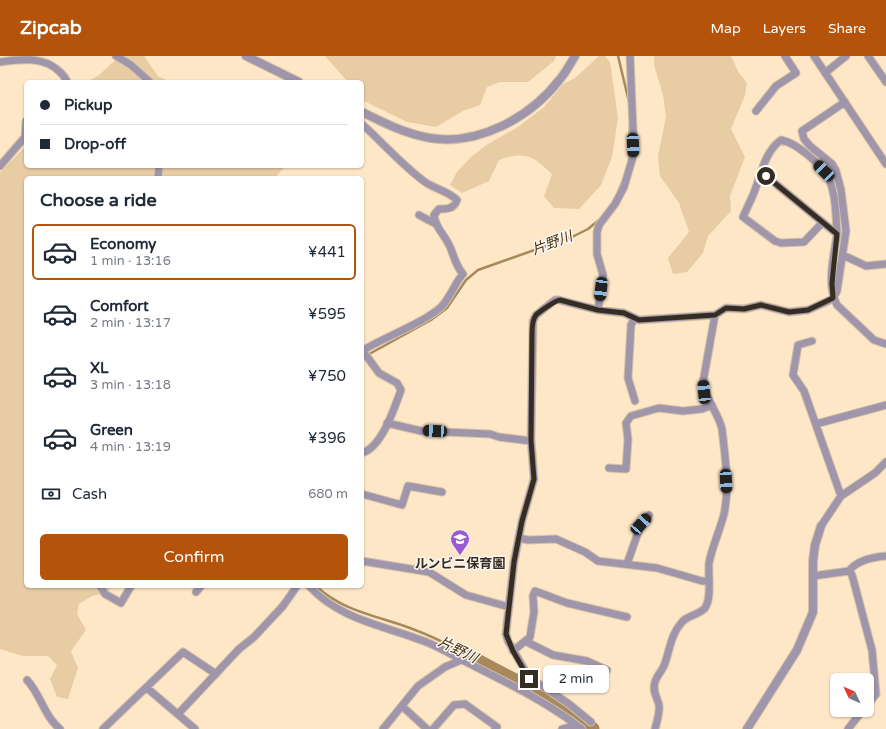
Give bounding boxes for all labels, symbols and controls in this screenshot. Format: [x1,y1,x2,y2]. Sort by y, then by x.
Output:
text: Zipcab [20,17,82,39]
text: Map [711,20,741,37]
text: Layers [763,20,806,37]
text: Share [828,20,866,37]
text: Pickup [64,96,112,114]
car [627,133,639,157]
text: Drop-off [64,135,126,153]
car [811,158,837,184]
route start [757,167,775,185]
text: Choose a ride [40,189,157,211]
water label: 片野川 [529,227,577,258]
icon: car [42,234,78,270]
text: Economy [90,235,156,253]
text: ¥441 [308,243,346,261]
text: 1 min · 13:16 [90,253,171,269]
car [594,276,608,302]
icon: car [42,296,78,332]
text: Comfort [90,297,149,315]
text: ¥595 [308,305,346,323]
text: 2 min · 13:17 [90,315,171,331]
icon: car [42,358,78,394]
text: XL [90,359,109,377]
text: ¥750 [308,367,346,385]
text: 3 min · 13:18 [90,377,171,393]
car [697,380,711,404]
icon: car [42,420,78,456]
text: Green [90,421,133,439]
car [423,424,447,438]
text: ¥396 [308,429,346,447]
text: 4 min · 13:19 [90,439,171,455]
car [719,469,733,493]
icon: cash [40,483,62,505]
text: Cash [72,485,107,503]
text: 680 m [308,486,348,502]
car [629,511,653,537]
school or university icon: ルンビニ保育園 [449,528,471,556]
button: Confirm [40,534,348,580]
place label: ルンビニ保育園 [415,556,505,572]
water label: 片野川 [435,633,482,668]
callout: 2 min [543,665,609,693]
route end [520,670,538,688]
text: 2 min [559,671,593,687]
north arrow [830,673,874,717]
map controls [830,673,874,717]

